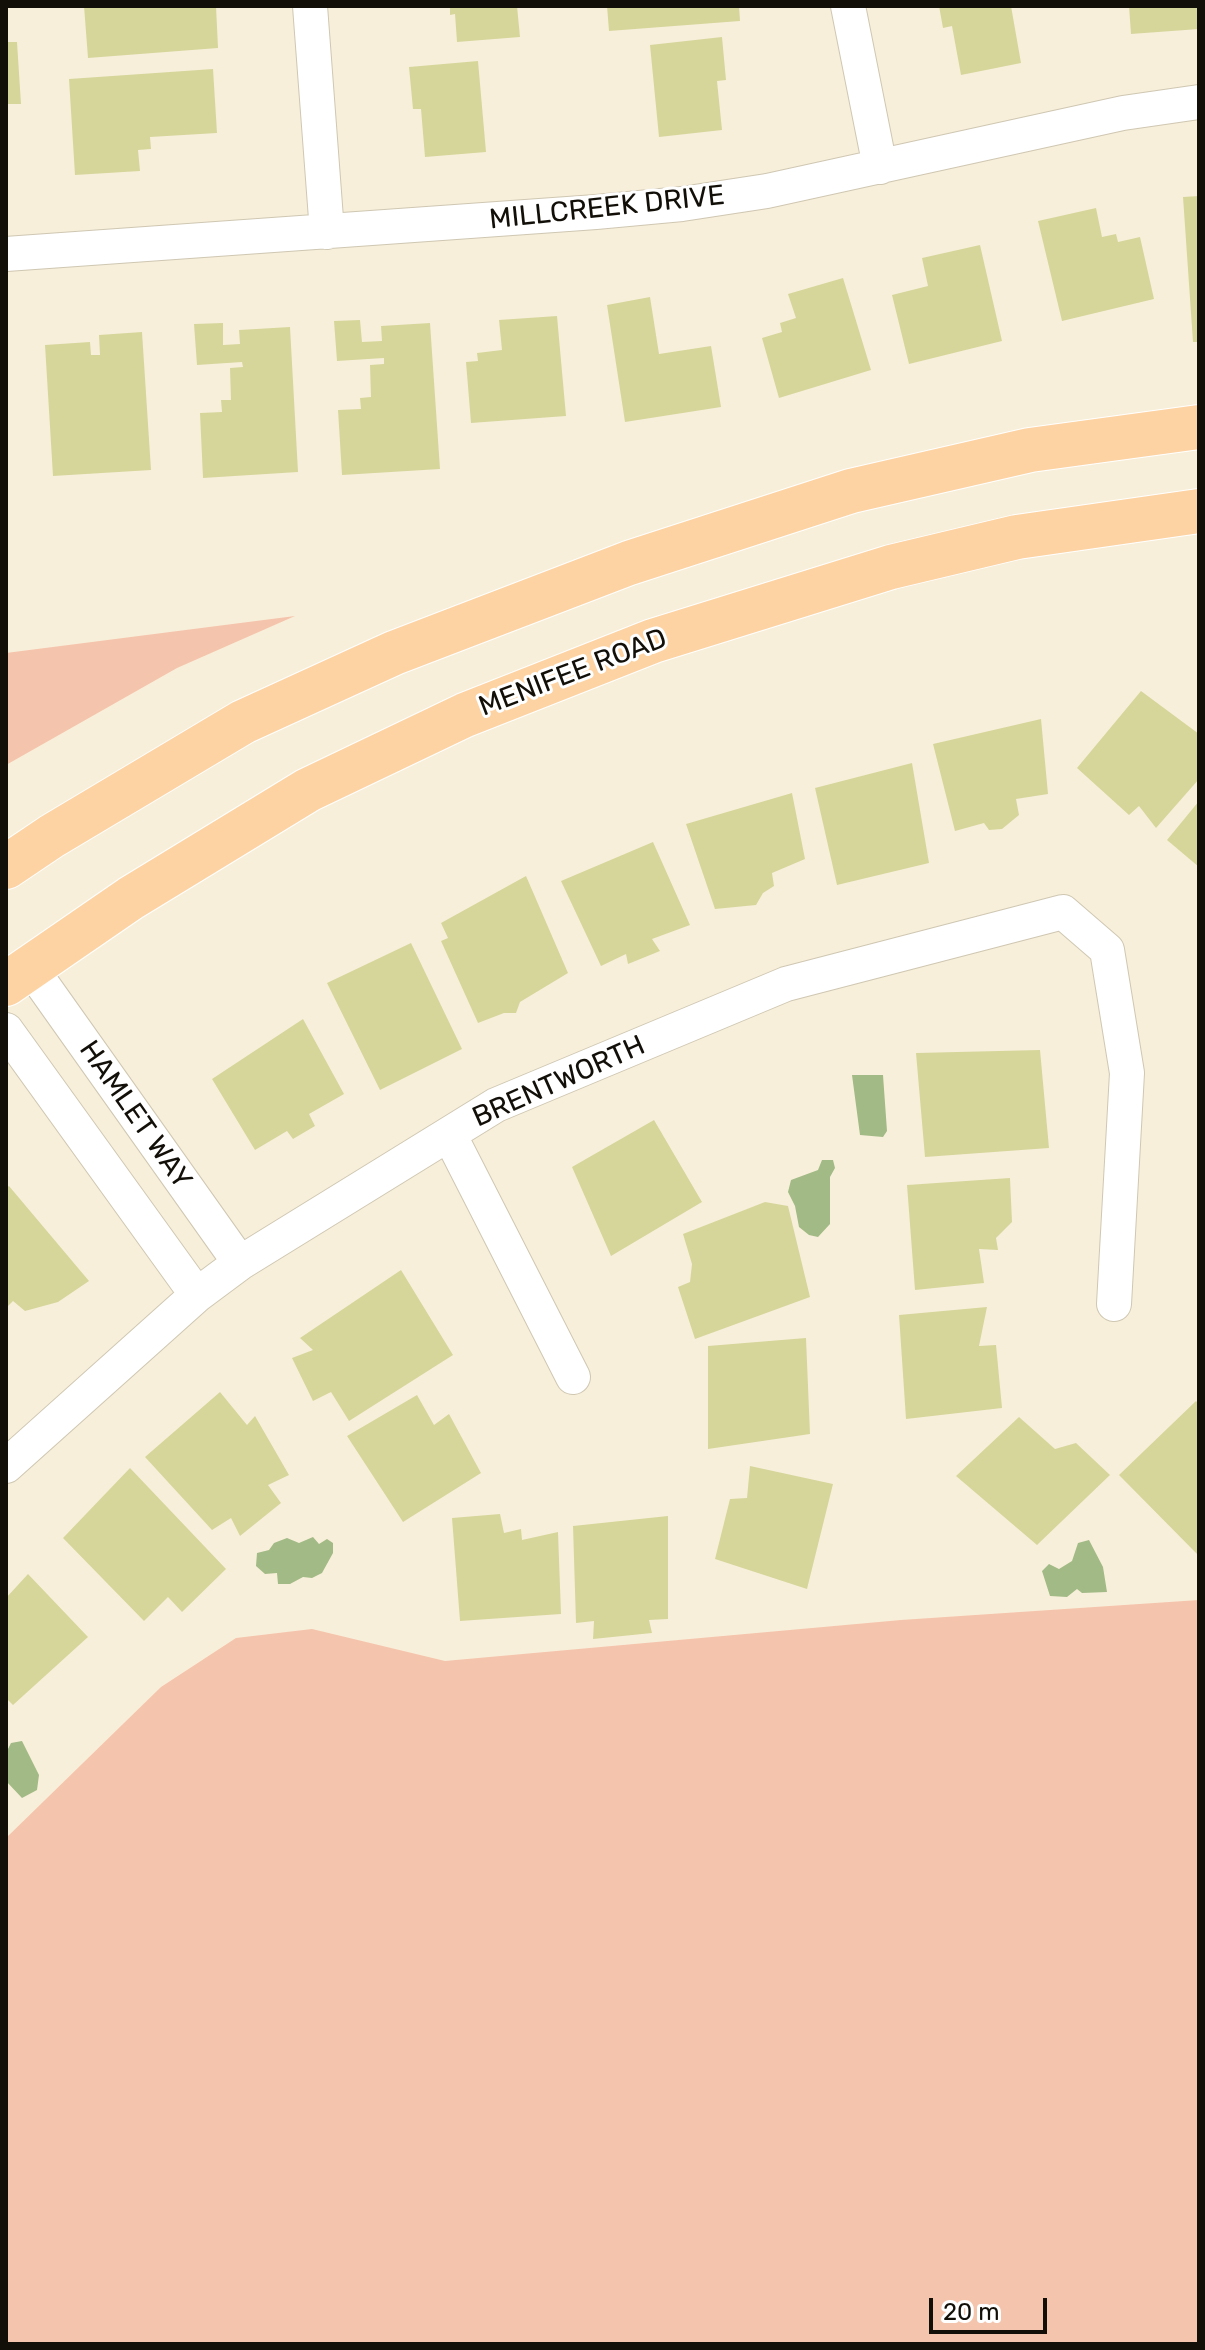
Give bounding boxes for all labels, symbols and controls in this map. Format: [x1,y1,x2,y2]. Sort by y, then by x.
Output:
street label: MILLCREEK DRIVE [488,179,726,237]
street label: MENIFEE ROAD [474,622,672,724]
street label: BRENTWORTH [468,1029,650,1135]
street label: HAMLET WAY [72,1034,198,1196]
scale bar [933,2282,1051,2332]
text: 20 m [943,2298,1000,2326]

